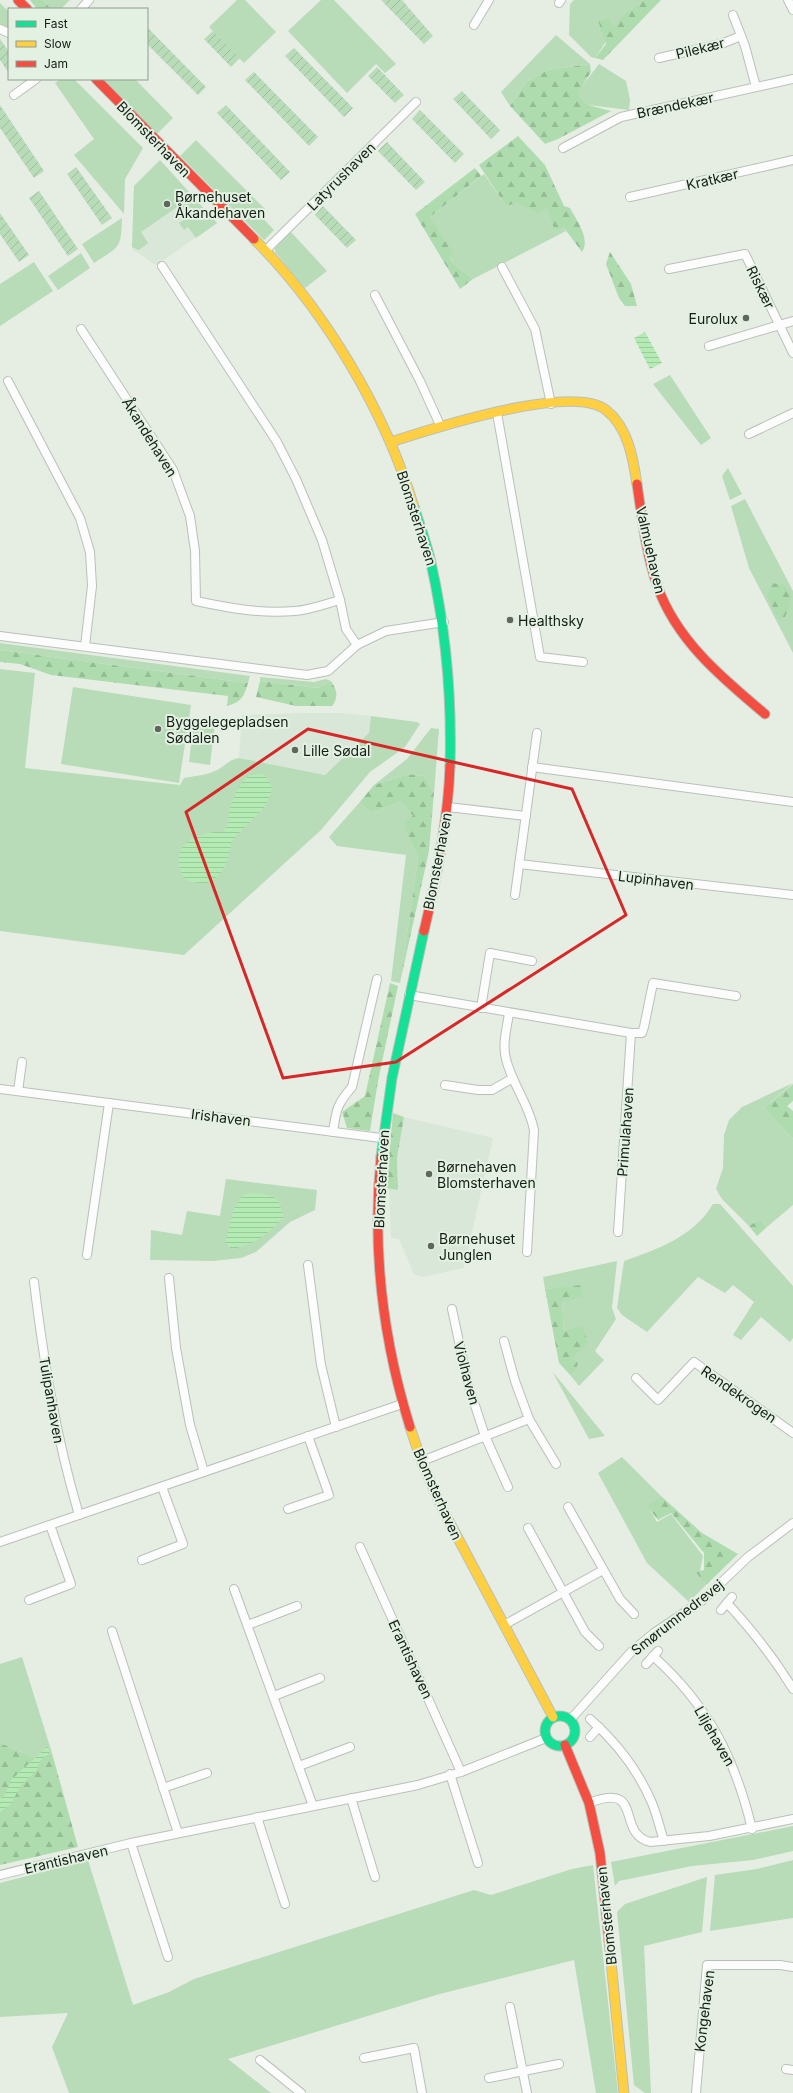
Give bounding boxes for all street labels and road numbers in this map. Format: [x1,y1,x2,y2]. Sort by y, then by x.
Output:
street label: Pilekær [674,34,726,62]
street label: Brændekær [635,89,715,121]
street label: Blomsterhaven [114,98,194,180]
street label: Latyrushaven [303,138,379,214]
street label: Kratkær [684,165,740,193]
street label: Riskær [743,263,779,311]
street label: Åkandehaven [119,394,182,480]
street label: Blomsterhaven [394,468,440,568]
street label: Valmuehaven [633,505,669,595]
street label: Blomsterhaven [419,811,455,911]
street label: Lupinhaven [617,867,695,893]
street label: Primulahaven [613,1087,637,1177]
street label: Irishaven [190,1105,252,1129]
street label: Blomsterhaven [370,1129,392,1229]
street label: Violhaven [450,1339,484,1407]
street label: Tulipanhaven [36,1355,68,1445]
street label: Rendekrogen [698,1362,780,1426]
street label: Blomsterhaven [410,1445,466,1543]
street label: Smørumnedrevej [627,1576,727,1658]
street label: Erantishaven [385,1617,437,1701]
street label: Liljehaven [691,1703,739,1769]
street label: Erantishaven [23,1841,109,1877]
street label: Blomsterhaven [592,1866,620,1966]
street label: Kongehaven [691,1969,717,2053]

